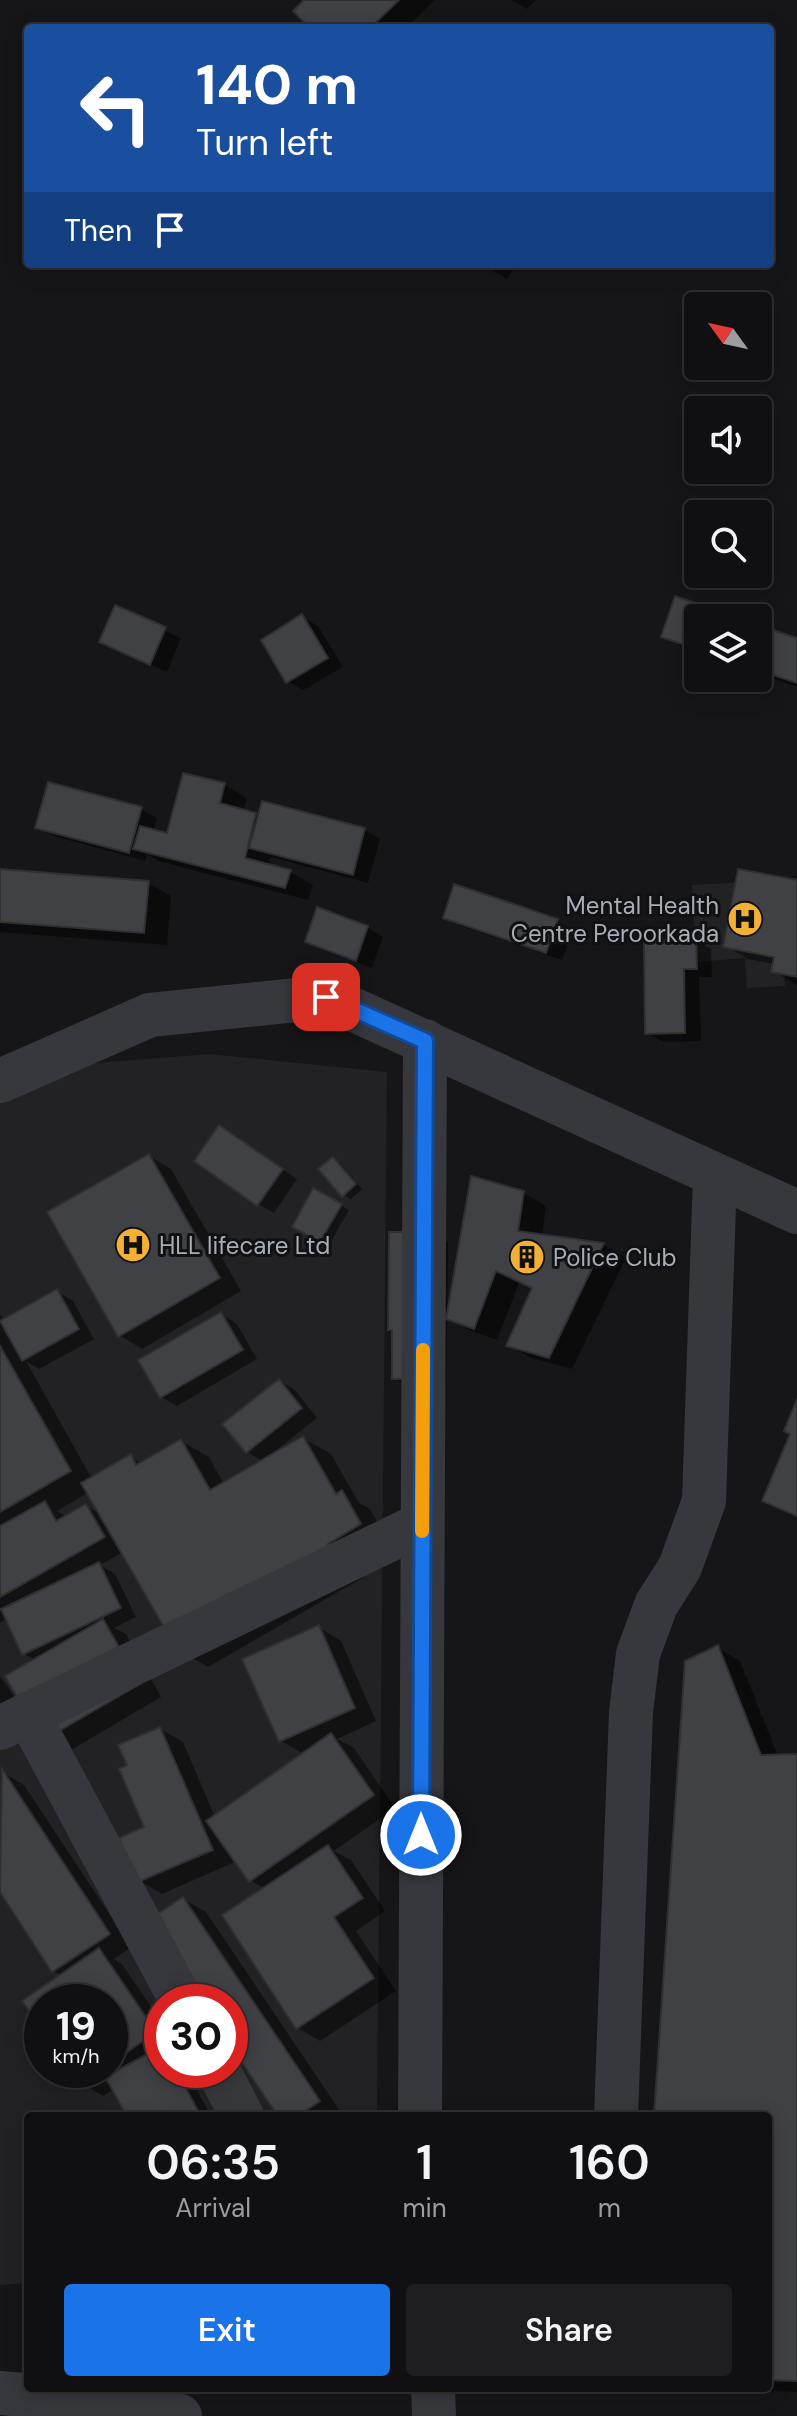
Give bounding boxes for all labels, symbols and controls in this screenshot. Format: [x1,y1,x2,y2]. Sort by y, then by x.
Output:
text: 140 m [196,48,358,121]
icon: left [64,56,168,160]
text: Turn left [196,119,333,166]
icon: arrive [148,208,192,252]
text: Then [64,211,132,250]
north arrow [684,292,772,380]
map controls [684,292,772,692]
button: sound [684,396,772,484]
button: search [684,500,772,588]
button: layers [684,604,772,692]
place label: Mental Health Centre Peroorkada [511,890,719,949]
hospital icon: Mental Health Centre Peroorkada [726,900,764,938]
pin [292,963,360,1031]
icon: arrive [304,975,348,1019]
hospital icon: HLL lifecare Ltd [114,1226,152,1264]
place label: HLL lifecare Ltd [159,1230,330,1261]
building icon: Police Club [508,1238,546,1276]
place label: Police Club [553,1242,677,1273]
position arrow [379,1793,463,1877]
speed limit sign: 30 [144,1984,248,2088]
text: 19 [56,2000,96,2052]
text: km/h [52,2043,100,2069]
text: 06:35 [146,2131,280,2194]
text: 1 [416,2131,433,2194]
text: 160 [569,2131,650,2194]
text: Arrival [175,2191,251,2225]
text: min [402,2191,447,2225]
text: m [598,2191,621,2225]
button: Exit [64,2284,390,2376]
button: Share [406,2284,732,2376]

